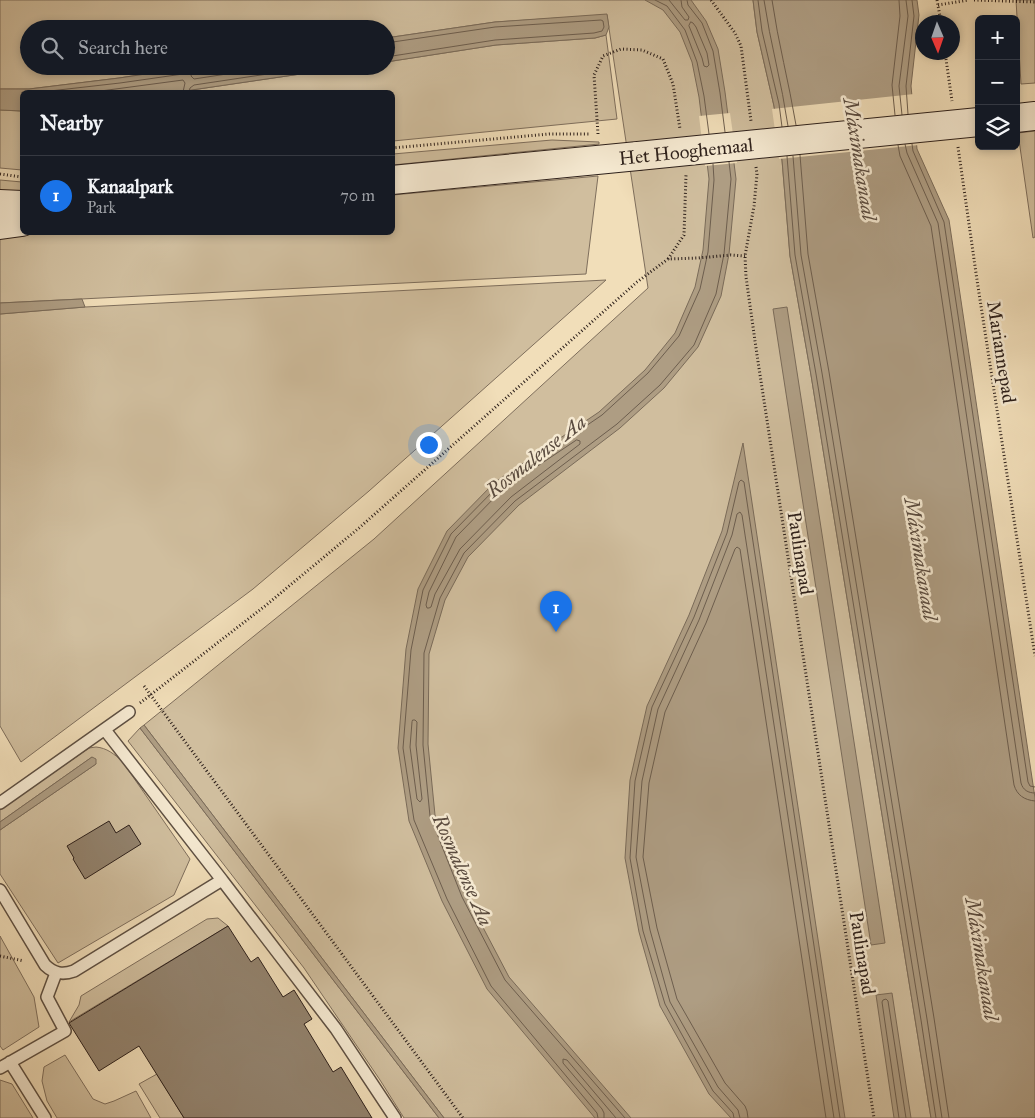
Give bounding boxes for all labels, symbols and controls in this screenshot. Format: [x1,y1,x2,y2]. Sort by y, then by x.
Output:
north arrow [915,15,960,60]
map controls [975,15,1020,150]
button: + [975,15,1020,60]
search box [20,20,395,75]
icon: search [38,34,66,62]
text: Search here [78,36,168,59]
button: − [975,60,1020,105]
water label: Máximakanaal [838,94,882,223]
button: layers [975,105,1020,150]
text: Nearby [40,110,103,136]
street label: Het Hooghemaal [618,133,755,171]
text: Kanaalpark [87,175,173,198]
text: 1 [53,186,59,205]
text: 70 m [340,186,375,205]
text: Park [87,198,116,217]
street label: Mariannepad [982,299,1021,405]
water label: Rosmalense Aa [481,410,591,503]
your location [416,432,442,458]
water label: Máximakanaal [899,494,943,623]
street label: Paulinapad [783,510,819,597]
pin: 1 [540,591,572,632]
water label: Rosmalense Aa [427,809,498,930]
water label: Máximakanaal [960,894,1004,1023]
street label: Paulinapad [845,910,881,997]

